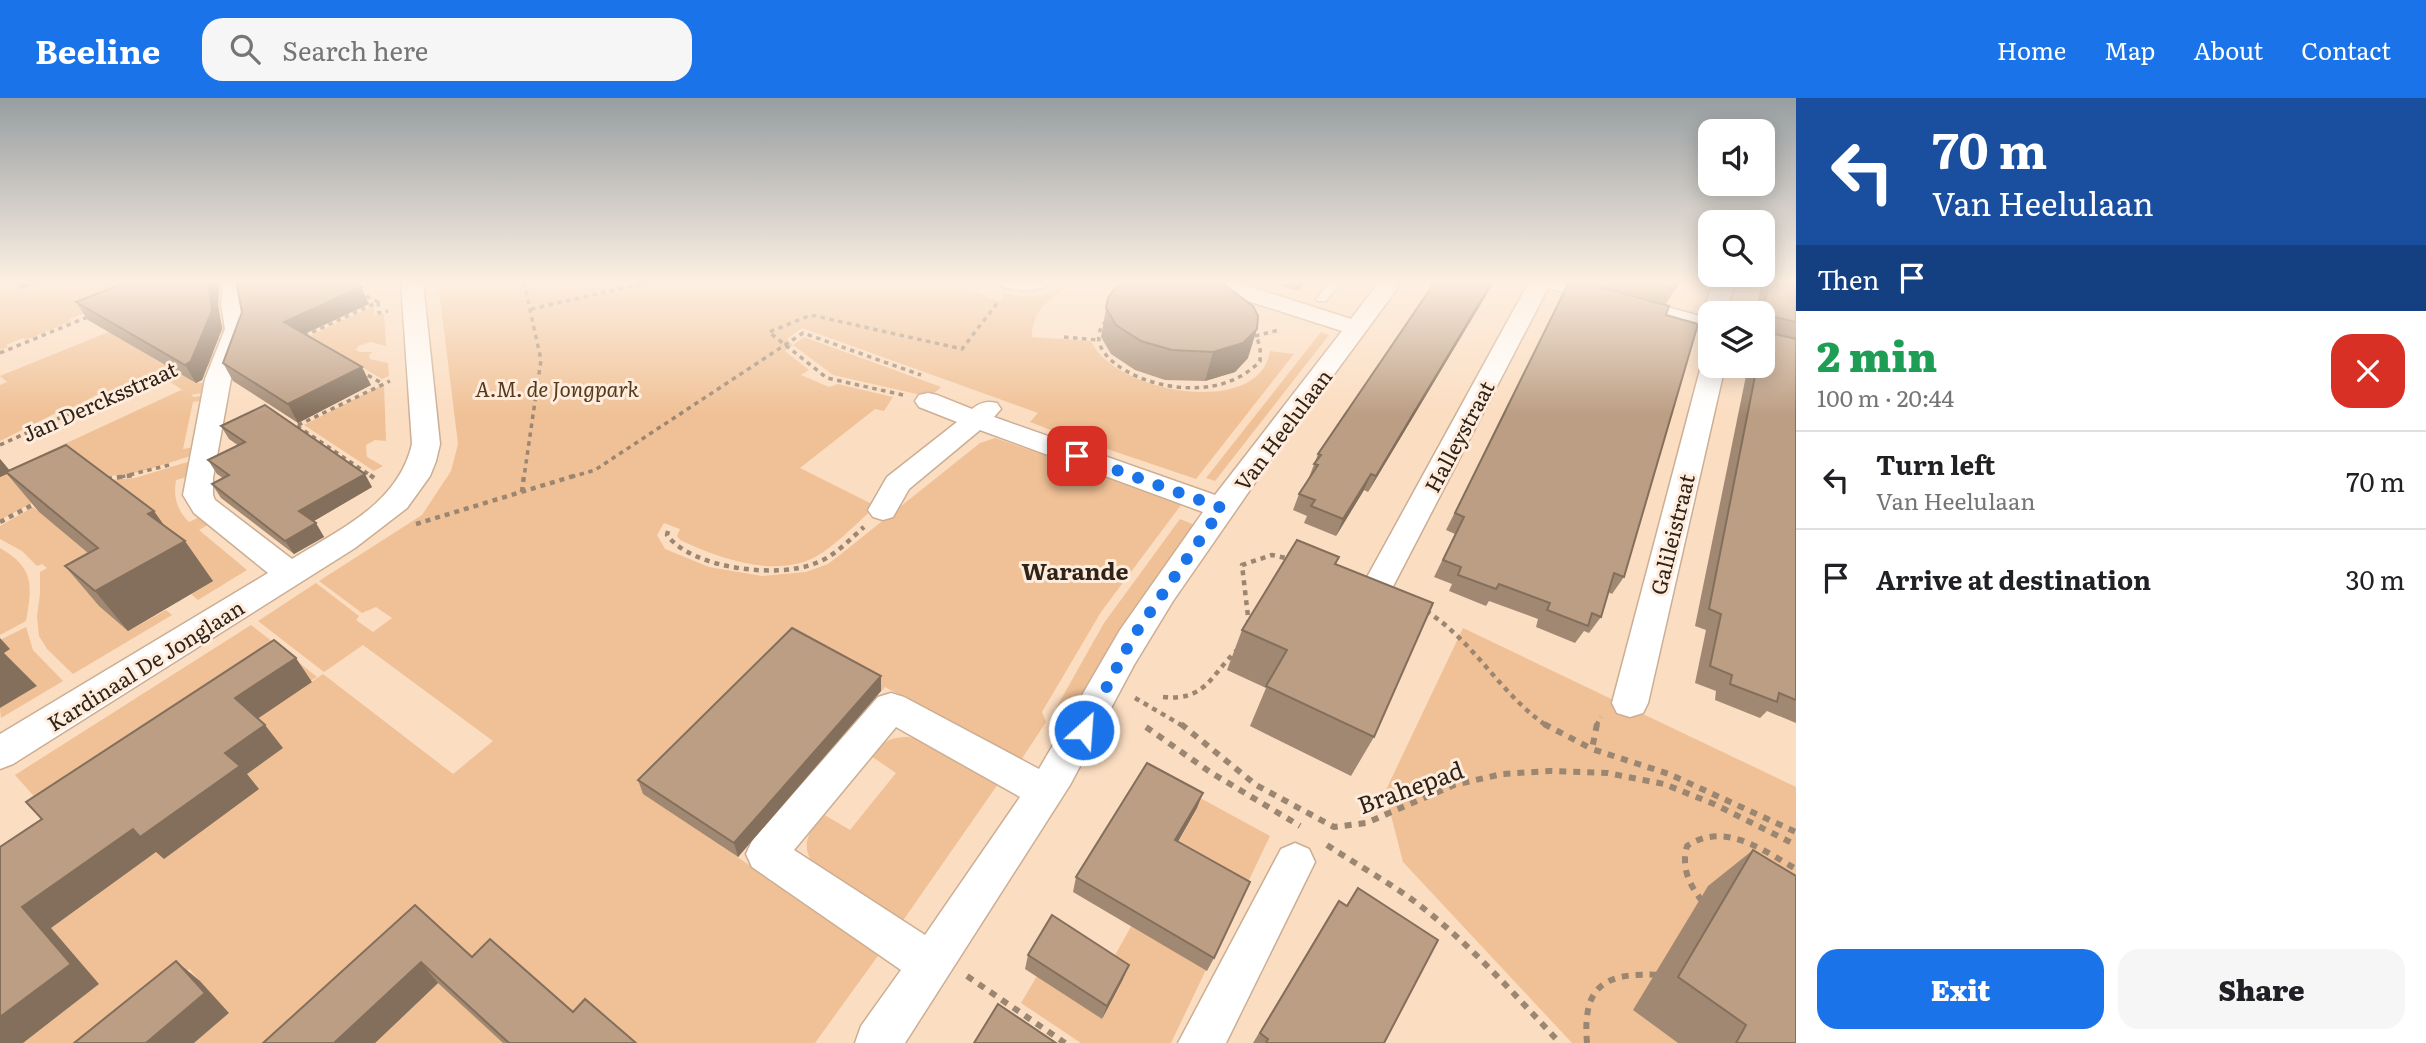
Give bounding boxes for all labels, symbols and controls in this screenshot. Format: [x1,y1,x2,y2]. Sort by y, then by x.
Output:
search box [202,18,692,81]
text: Beeline [35,25,160,74]
icon: search [226,30,264,68]
text: Search here [282,30,428,69]
text: Home [1997,32,2066,67]
text: Map [2104,32,2155,67]
text: About [2193,32,2263,67]
text: Contact [2301,32,2391,67]
text: 70 m [1932,111,2047,184]
map controls [1698,119,1775,378]
button: sound [1698,119,1775,196]
icon: left [1817,126,1908,217]
text: Van Heelulaan [1932,178,2154,226]
button: search [1698,210,1775,287]
text: Then [1817,259,1879,298]
icon: arrive [1893,259,1931,297]
button: layers [1698,301,1775,378]
text: 2 min [1817,323,1937,385]
button: close [2331,334,2405,408]
street label: Jan Dercksstraat [16,352,182,448]
street label: Van Heelulaan [1226,361,1338,496]
park label: A.M. de Jongpark [475,372,639,403]
street label: Halleystraat [1416,374,1501,497]
text: 100 m · 20:44 [1817,380,1954,414]
pin [1047,426,1107,486]
icon: arrive [1058,437,1096,475]
text: Turn left [1876,444,1995,483]
icon: left [1817,461,1855,499]
text: 70 m [2346,461,2405,500]
street label: Galileistraat [1641,470,1701,598]
text: Van Heelulaan [1876,483,2035,517]
district label: Warande [1022,553,1128,587]
icon: arrive [1817,559,1855,597]
text: Arrive at destination [1876,559,2151,598]
text: 30 m [2345,559,2405,598]
street label: Kardinaal De Jonglaan [41,591,249,737]
position arrow [1047,693,1121,767]
street label: Brahepad [1352,751,1468,821]
button: Exit [1817,949,2104,1029]
button: Share [2118,949,2405,1029]

